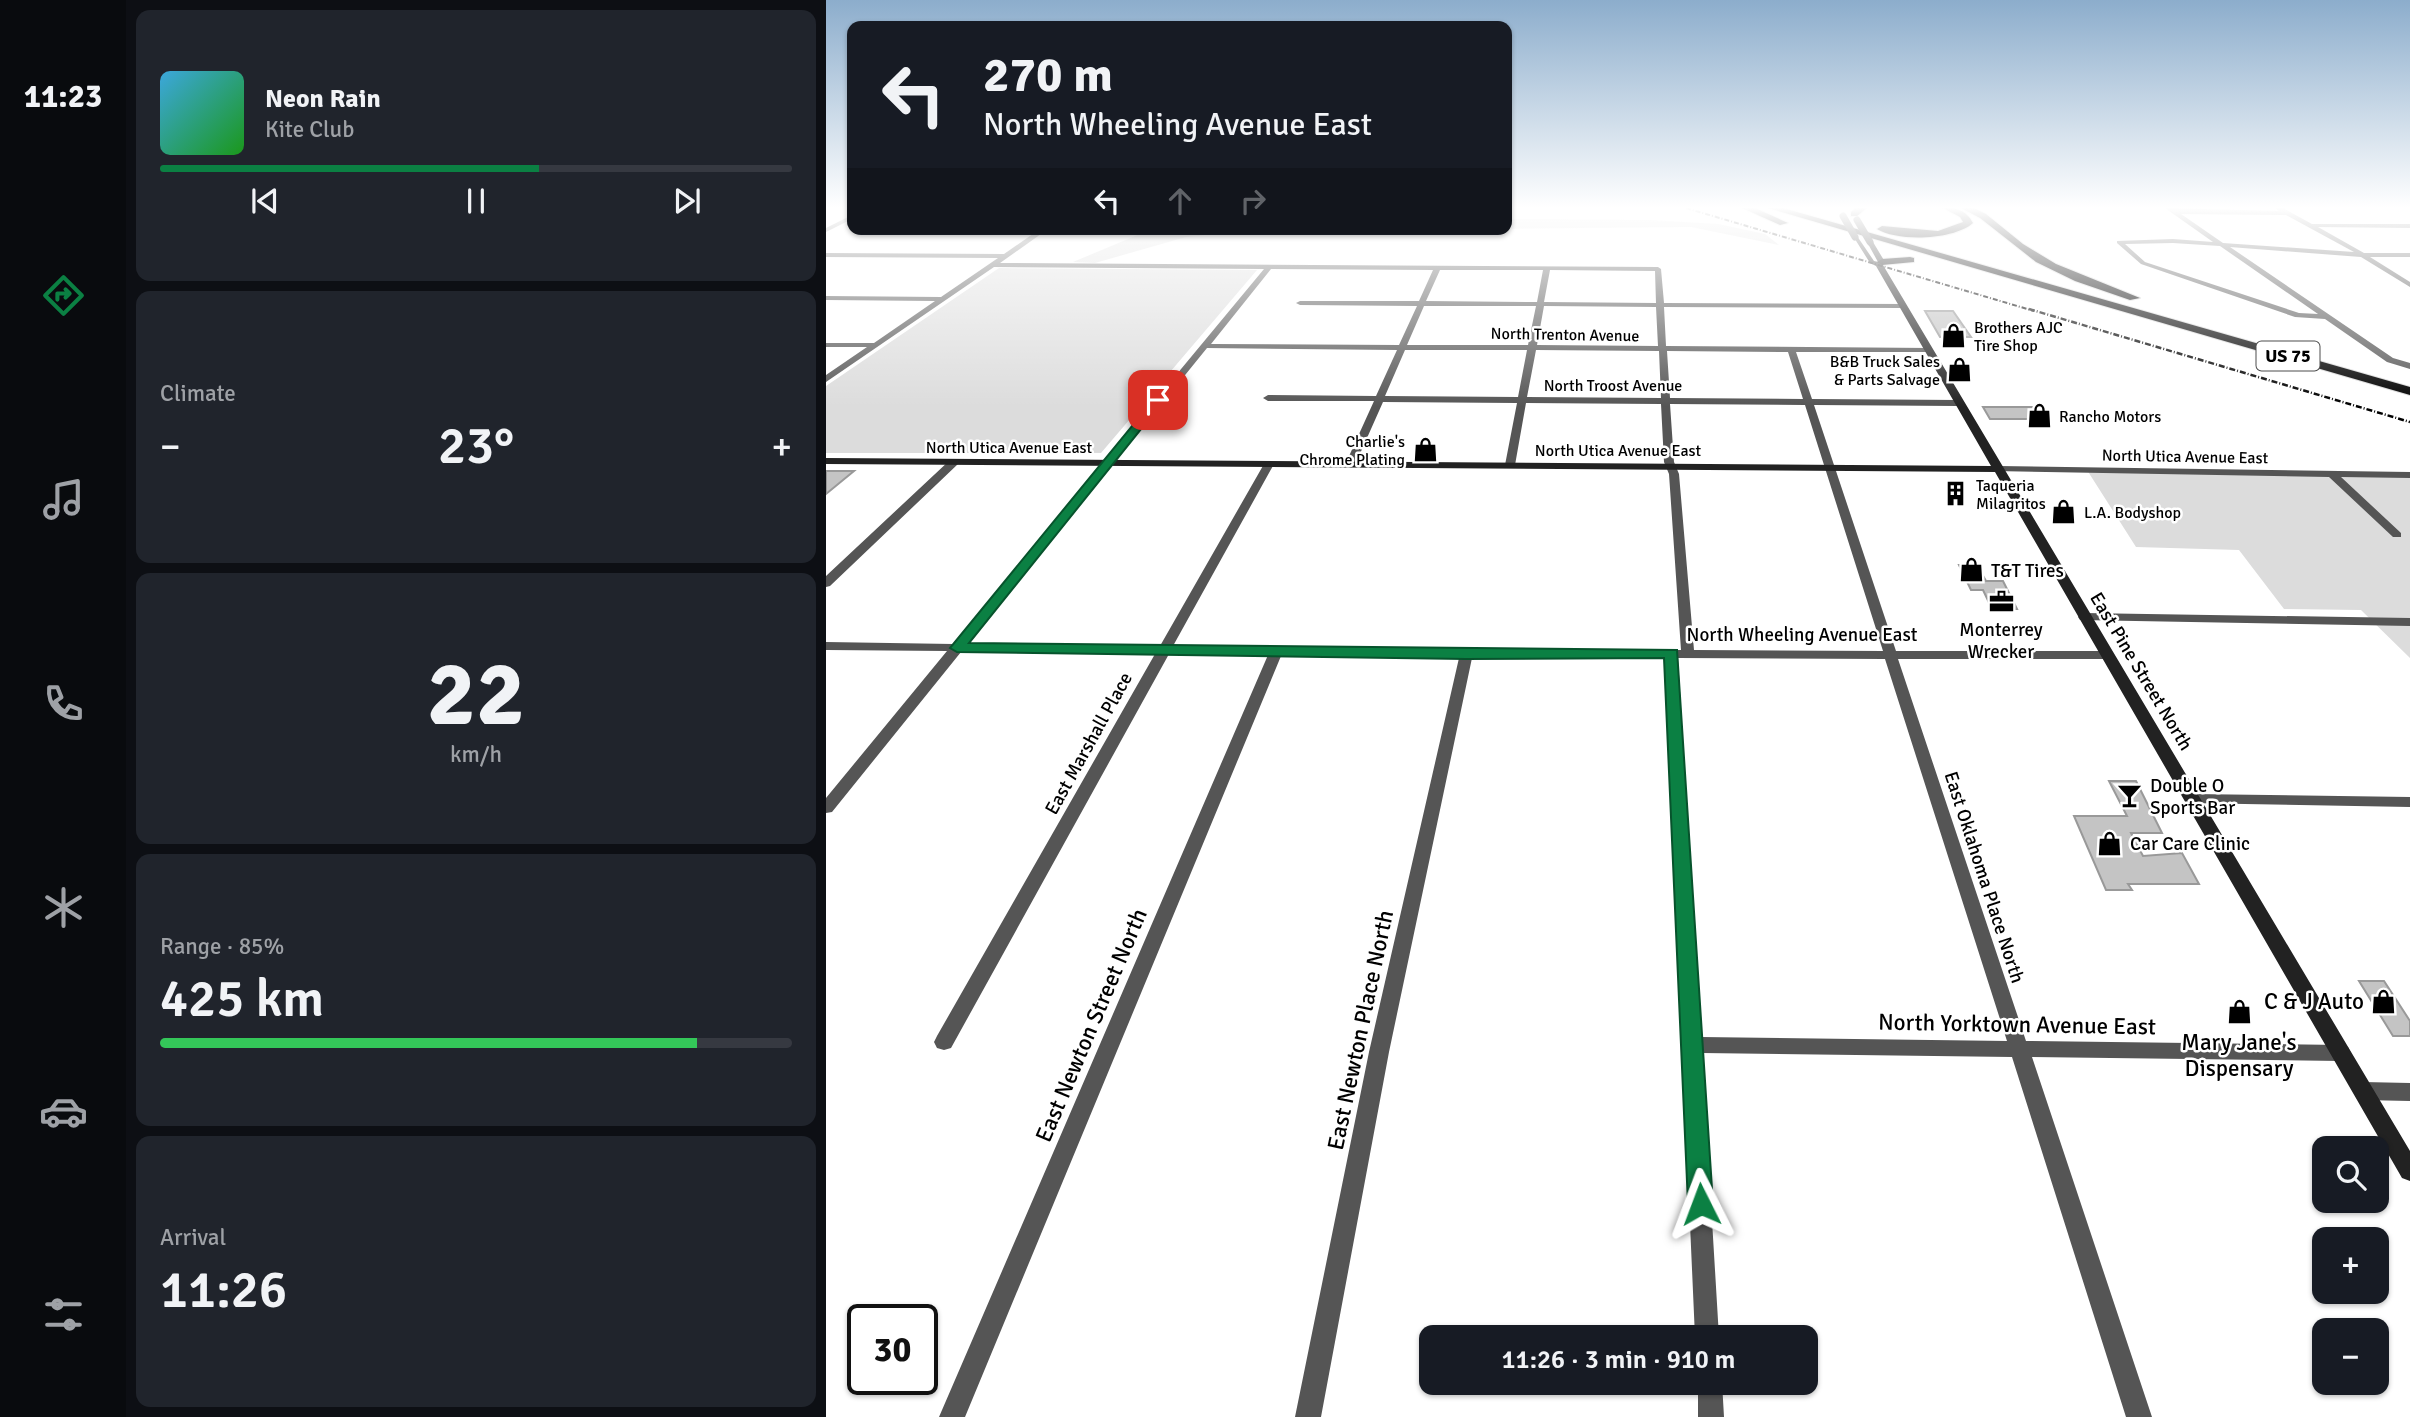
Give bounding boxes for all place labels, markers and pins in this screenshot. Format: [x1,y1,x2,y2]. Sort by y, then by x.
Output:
place label: Brothers AJC Tire Shop [1974,318,2063,356]
shop icon: Brothers AJC Tire Shop [1940,322,1968,350]
place label: B&B Truck Sales & Parts Salvage [1830,352,1940,390]
shop icon: B&B Truck Sales & Parts Salvage [1946,356,1974,384]
pin [1128,370,1188,430]
shop icon: Rancho Motors [2025,402,2053,430]
place label: Rancho Motors [2059,407,2161,427]
place label: Charlie's Chrome Plating [1299,432,1405,470]
shop icon: Charlie's Chrome Plating [1411,436,1439,464]
place label: Taqueria Milagritos [1976,476,2046,514]
building icon: Taqueria Milagritos [1942,480,1970,508]
shop icon: L.A. Bodyshop [2050,498,2078,526]
place label: L.A. Bodyshop [2084,503,2181,523]
shop icon: T&T Tires [1957,556,1985,584]
place label: T&T Tires [1991,559,2064,583]
office icon: Monterrey Wrecker [1987,587,2015,615]
place label: Monterrey Wrecker [1959,618,2043,664]
place label: Double O Sports Bar [2150,774,2235,820]
bar icon: Double O Sports Bar [2116,782,2144,810]
shop icon: Car Care Clinic [2096,829,2124,857]
place label: Car Care Clinic [2130,832,2250,856]
place label: C & J Auto [2264,987,2364,1016]
shop icon: C & J Auto [2370,987,2398,1015]
shop icon: Mary Jane's Dispensary [2225,998,2253,1026]
place label: Mary Jane's Dispensary [2181,1028,2297,1083]

